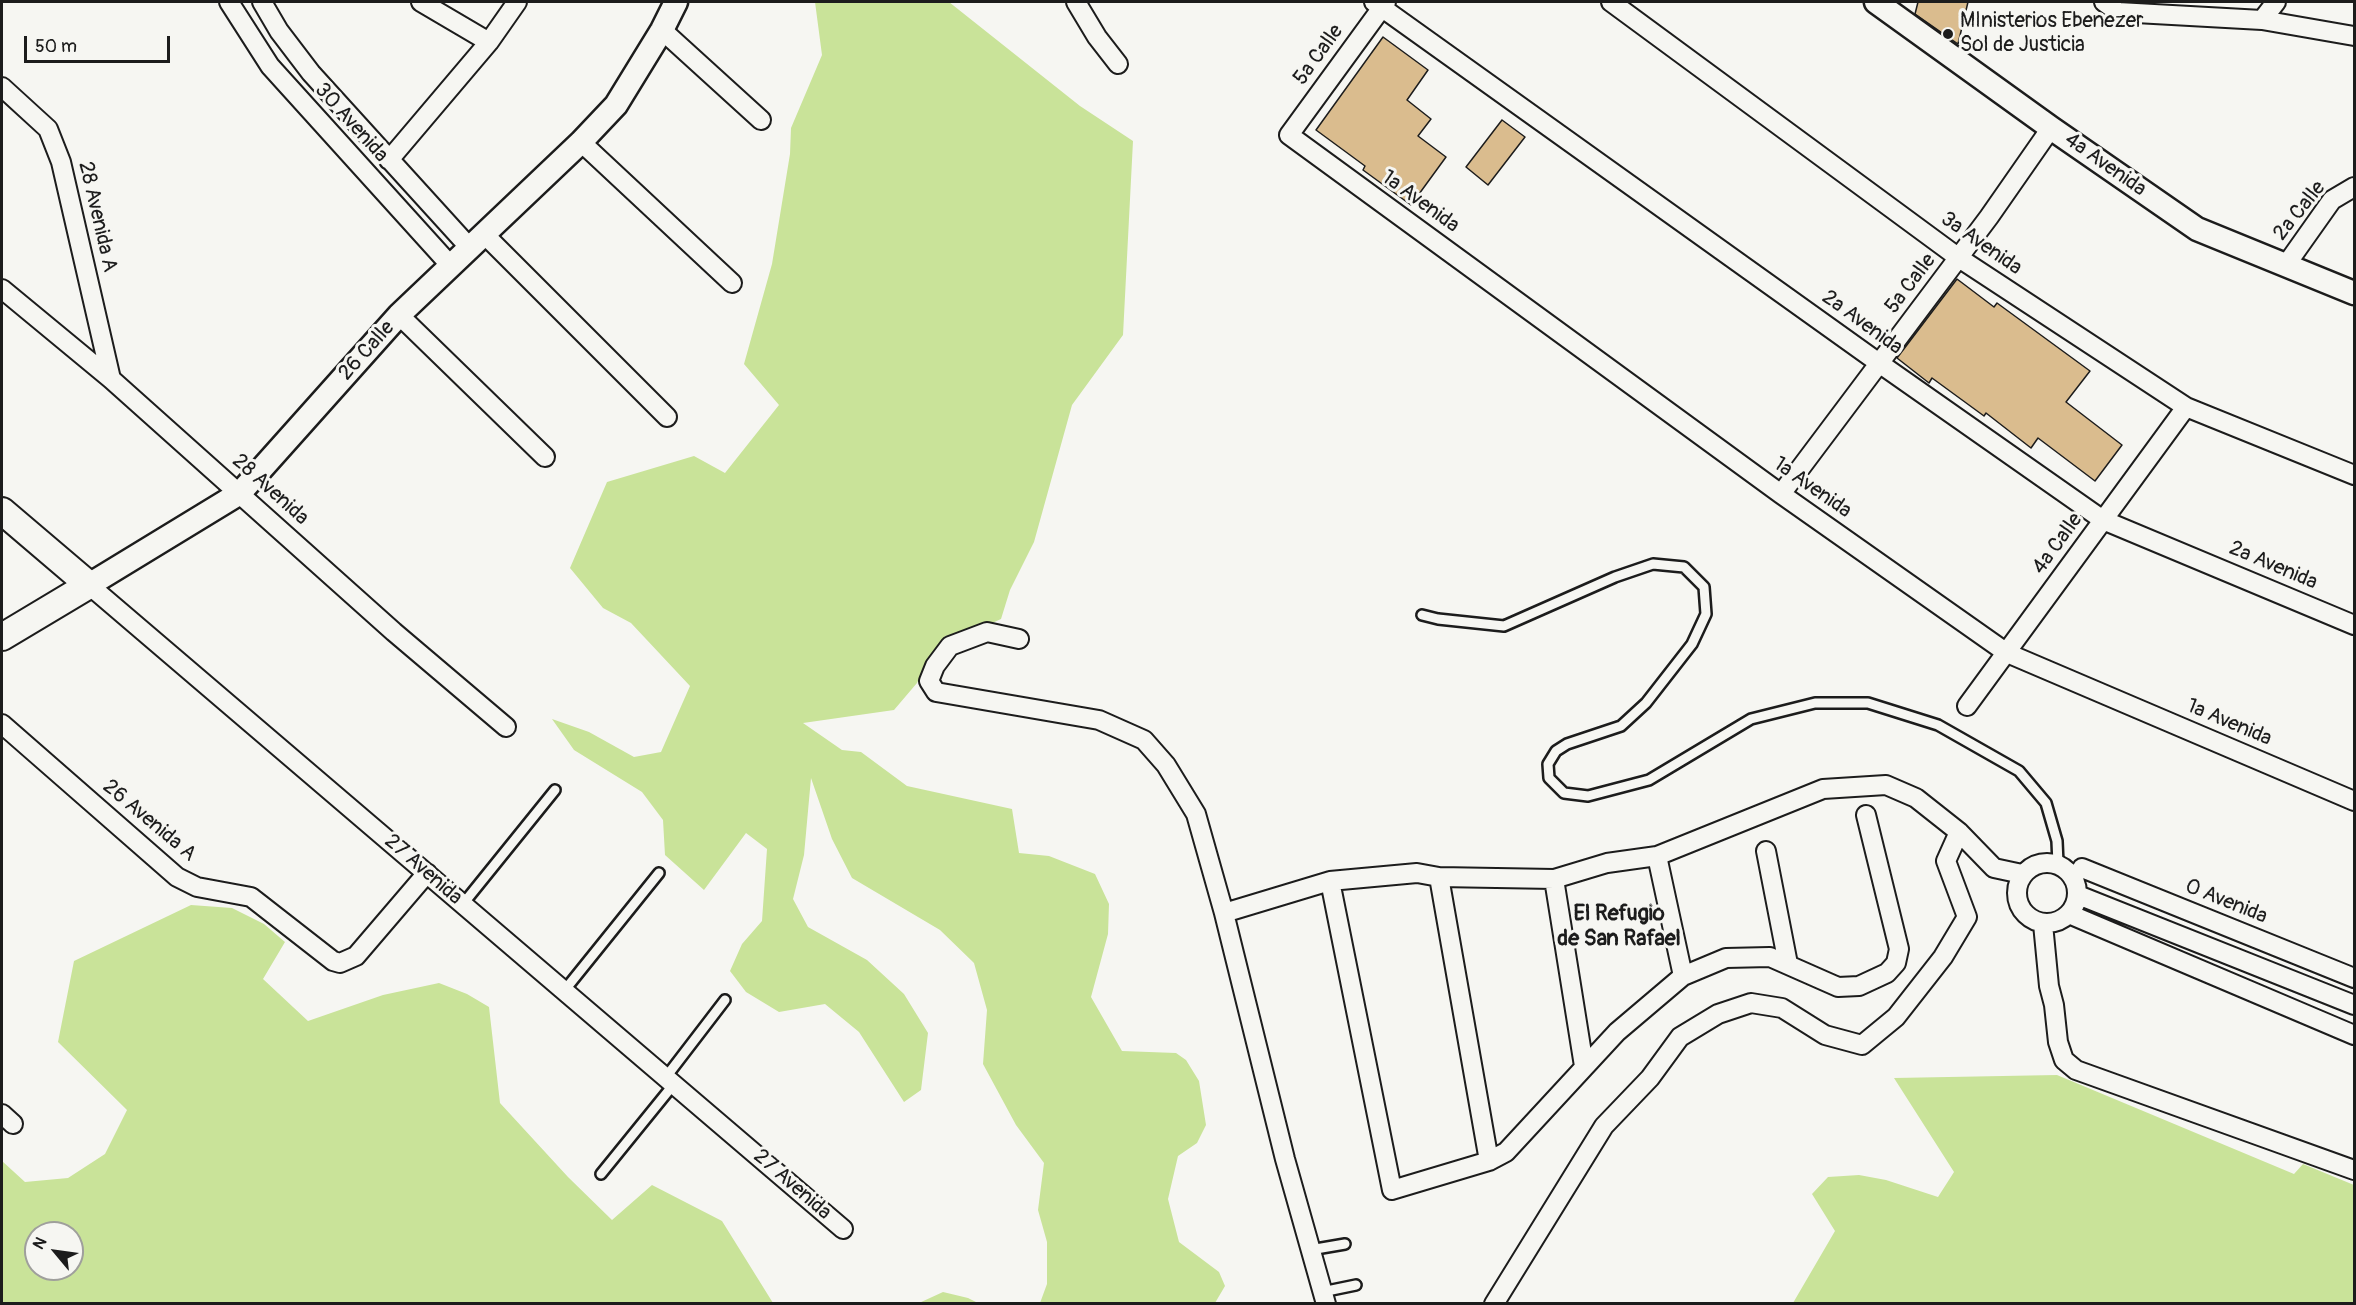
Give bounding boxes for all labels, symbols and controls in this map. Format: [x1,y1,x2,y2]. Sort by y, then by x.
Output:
place label: MInisterios Ebenezer Sol de Justicia [1960,9,2144,59]
street label: 5a Calle [1289,20,1349,90]
scale bar [27,24,172,62]
marker: MInisterios Ebenezer Sol de Justicia [1941,27,1955,41]
text: 50 m [35,35,77,58]
street label: 30 Avenida [309,78,393,168]
street label: 4a Avenida [2059,128,2151,202]
street label: 28 Avenida A [72,159,122,275]
street label: 1a Avenida [1376,165,1464,239]
street label: 2a Calle [2268,176,2332,246]
street label: 3a Avenida [1935,207,2027,281]
street label: 5a Calle [1880,249,1942,319]
street label: 2a Avenida [1817,285,1907,361]
street label: 26 Calle [334,316,400,386]
street label: 28 Avenida [227,449,313,531]
street label: 1a Avenida [1768,452,1856,524]
street label: 4a Calle [2027,508,2089,580]
street label: 2a Avenida [2225,536,2321,596]
street label: 1a Avenida [2183,694,2275,752]
street label: 26 Avenida A [97,775,201,867]
street label: 27 Avenida [379,829,467,911]
street label: 0 Avenida [2181,874,2271,930]
district label: El Refugio de San Rafael [1557,901,1681,952]
street label: 27 Avenida [748,1144,836,1226]
north arrow [24,1221,84,1281]
text: N [29,1234,51,1253]

